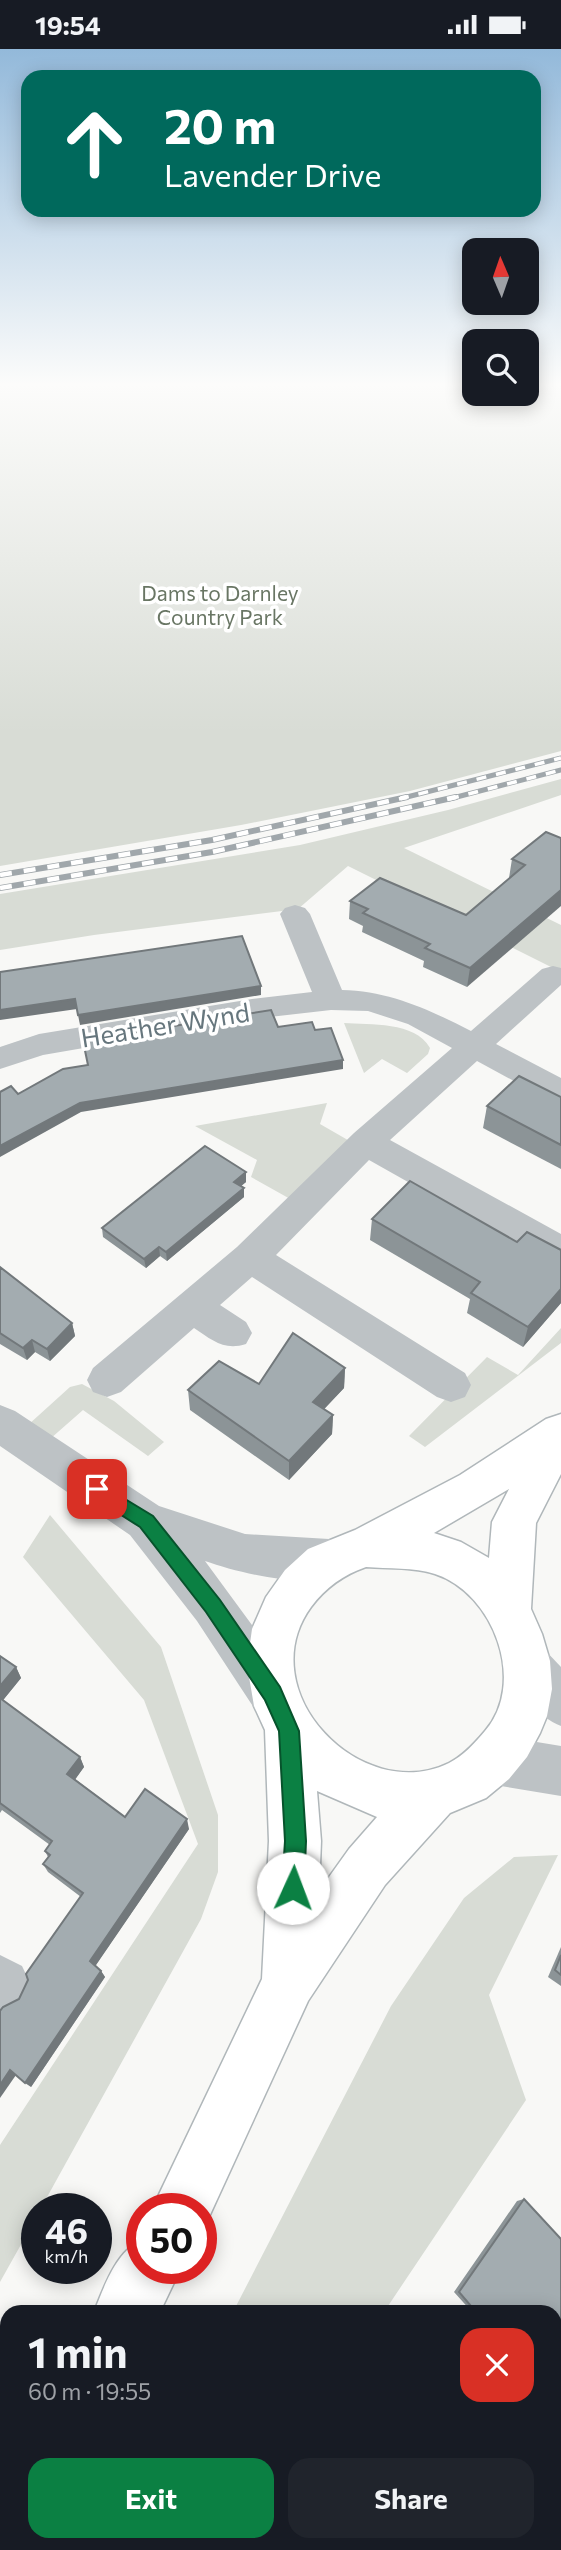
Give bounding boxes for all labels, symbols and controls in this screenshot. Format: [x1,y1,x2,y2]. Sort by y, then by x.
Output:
text: 19:54 [35,9,101,40]
text: 20 m [164,94,276,154]
icon: ahead [49,98,140,189]
text: Lavender Drive [164,154,381,194]
north arrow [462,238,539,315]
map controls [462,238,539,406]
button: search [462,329,539,406]
park label: Dams to Darnley Country Park [141,580,299,629]
street label: Heather Wynd [78,995,252,1053]
pin [67,1459,127,1519]
icon: arrive [78,1470,116,1508]
position arrow [256,1851,330,1925]
speed limit sign: 50 [126,2193,217,2284]
text: 46 [45,2208,88,2251]
text: km/h [45,2245,88,2267]
text: 1 min [28,2325,128,2377]
button: close [460,2328,534,2402]
text: 60 m · 19:55 [28,2377,151,2405]
button: Exit [28,2458,274,2538]
button: Share [288,2458,534,2538]

